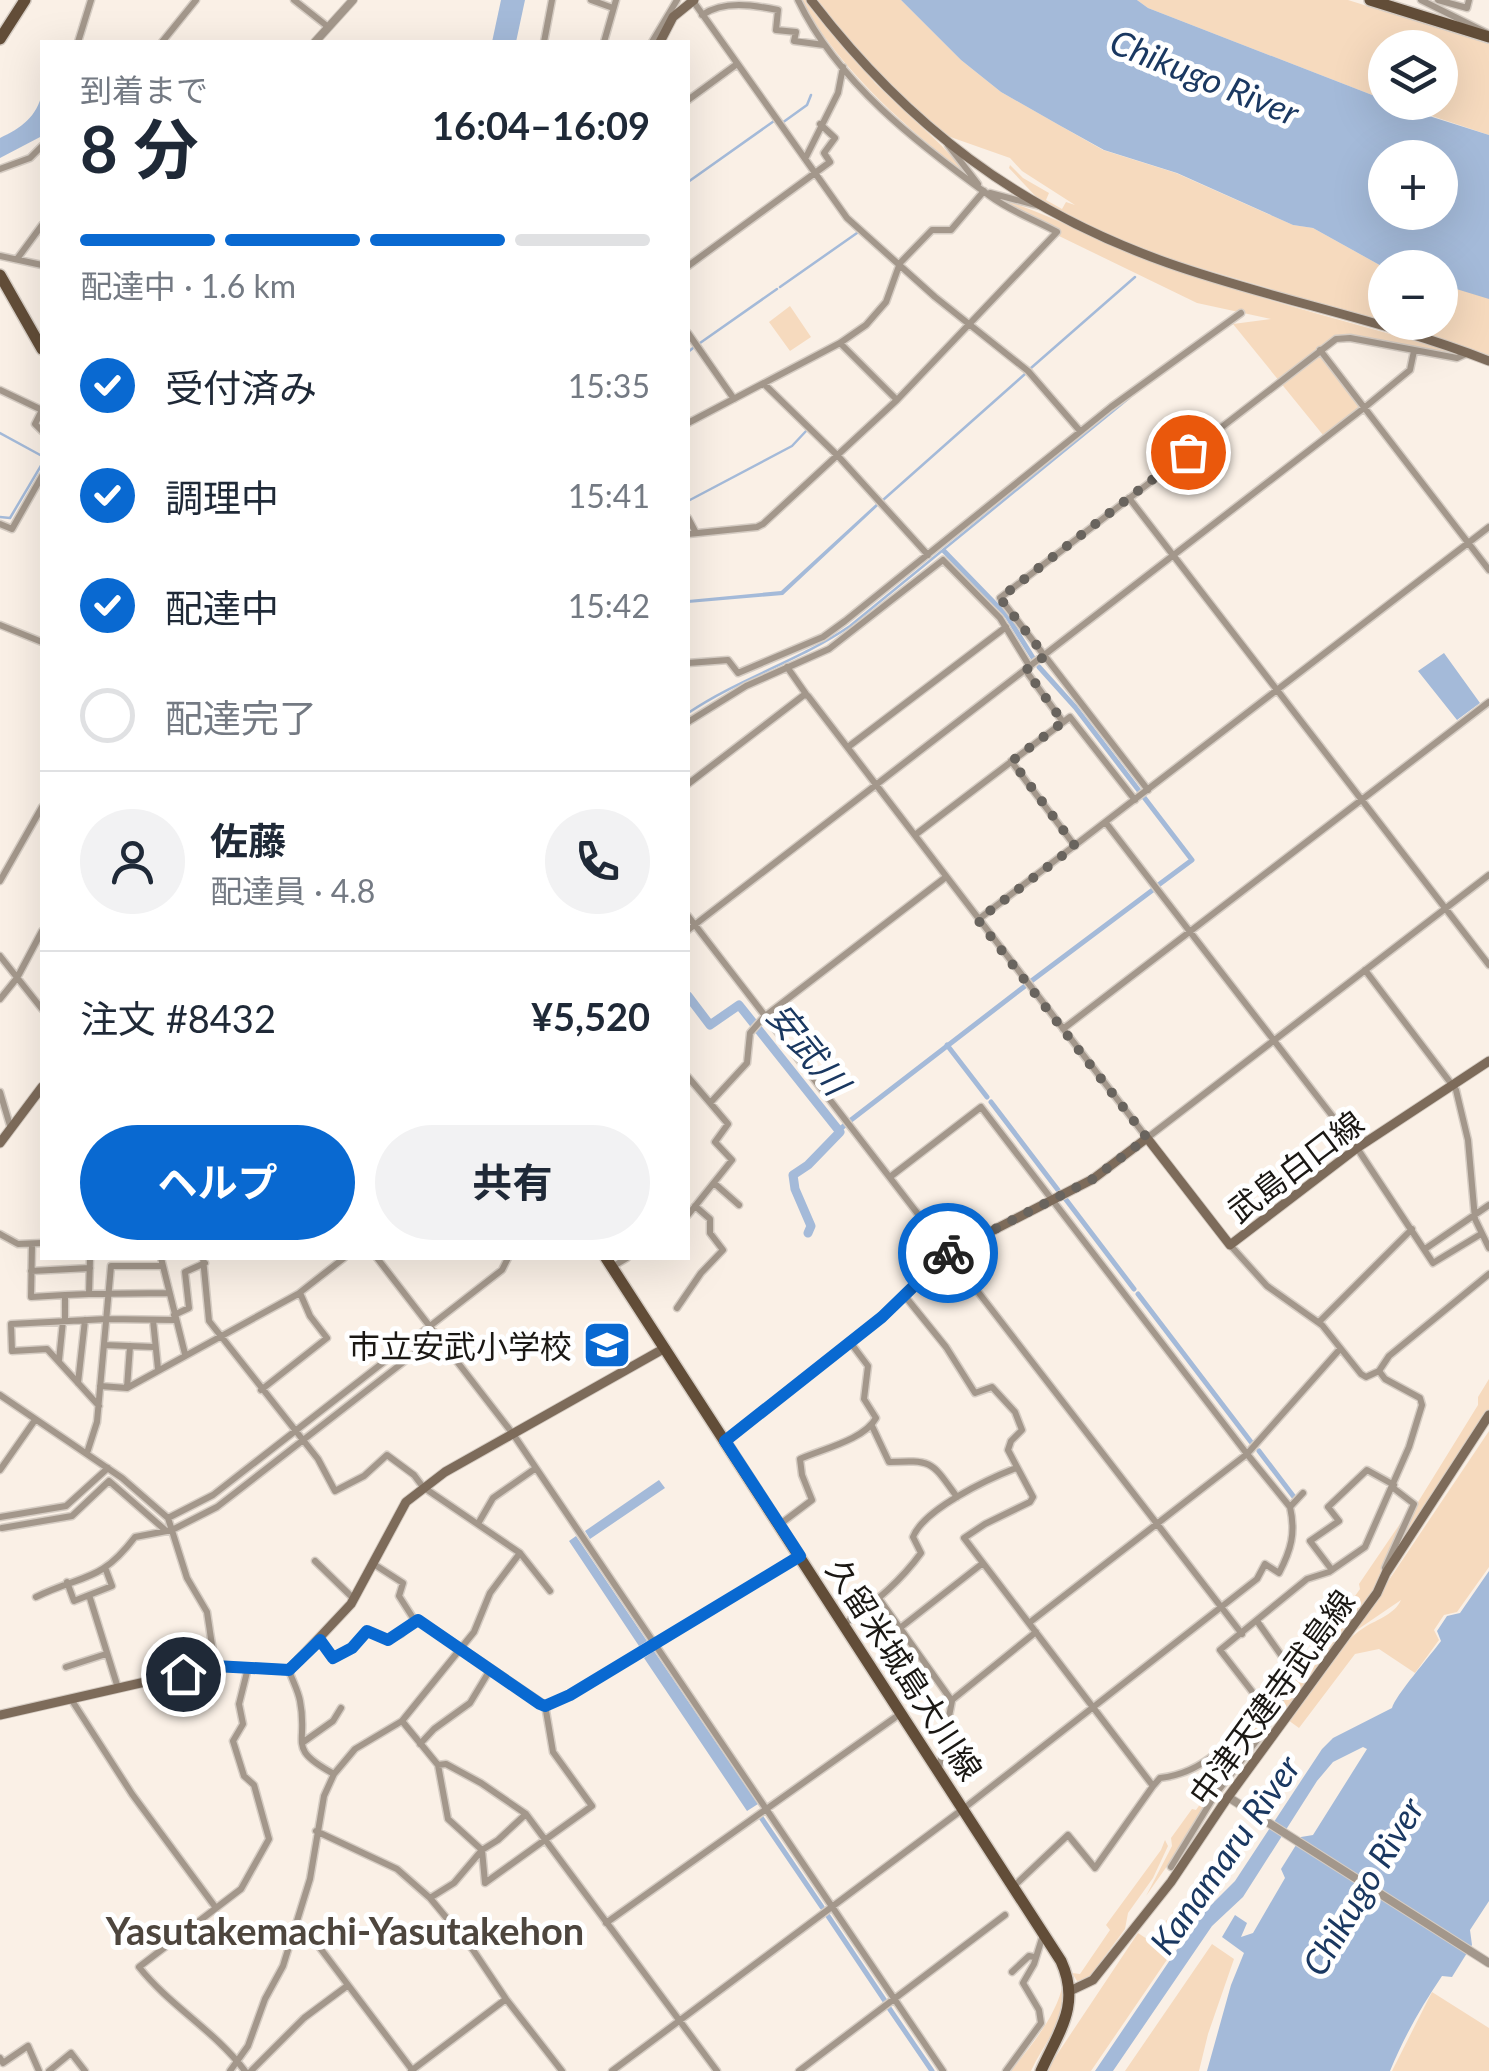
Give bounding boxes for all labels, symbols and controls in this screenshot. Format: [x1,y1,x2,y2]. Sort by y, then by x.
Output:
water label: Chikugo River [1105,19,1306,133]
map controls [1368,30,1458,340]
button: layers [1368,30,1458,120]
text: 到着まで [80,70,208,109]
text: 16:04–16:09 [432,102,650,148]
text: 8 分 [80,109,199,187]
button: + [1368,140,1458,230]
button: − [1368,250,1458,340]
text: 配達中 · 1.6 km [80,266,296,305]
icon: check [80,358,135,413]
text: 受付済み [165,364,317,410]
text: 15:35 [568,366,650,405]
pin [1146,410,1231,495]
icon: bag [1161,425,1216,480]
icon: check [80,468,135,523]
text: 調理中 [165,474,279,520]
text: 15:41 [568,476,650,515]
icon: check [80,578,135,633]
text: 配達中 [165,584,279,630]
text: 15:42 [568,586,650,625]
text: 配達完了 [165,694,317,740]
button: person [80,809,185,914]
button: phone [545,809,650,914]
text: 佐藤 [210,817,286,863]
text: 配達員 · 4.8 [210,871,375,910]
text: ¥5,520 [531,993,650,1039]
water label: 安武川 [760,994,861,1105]
text: 注文 #8432 [80,995,276,1041]
street label: 武島白口線 [1219,1102,1371,1230]
button: ヘルプ [80,1125,355,1240]
button: 共有 [375,1125,650,1240]
courier [898,1203,998,1303]
icon: bike [921,1226,976,1281]
school or university icon: 市立安武小学校 [581,1319,633,1371]
place label: 市立安武小学校 [348,1326,572,1365]
street label: 久留米城島大川線 [819,1551,991,1787]
street label: 中津天建寺武島線 [1180,1582,1362,1812]
pin [141,1632,226,1717]
icon: home [156,1647,211,1702]
water label: Kanamaru River [1140,1746,1308,1961]
water label: Chikugo River [1293,1789,1432,1982]
district label: Yasutakemachi-Yasutakehon [105,1907,584,1953]

